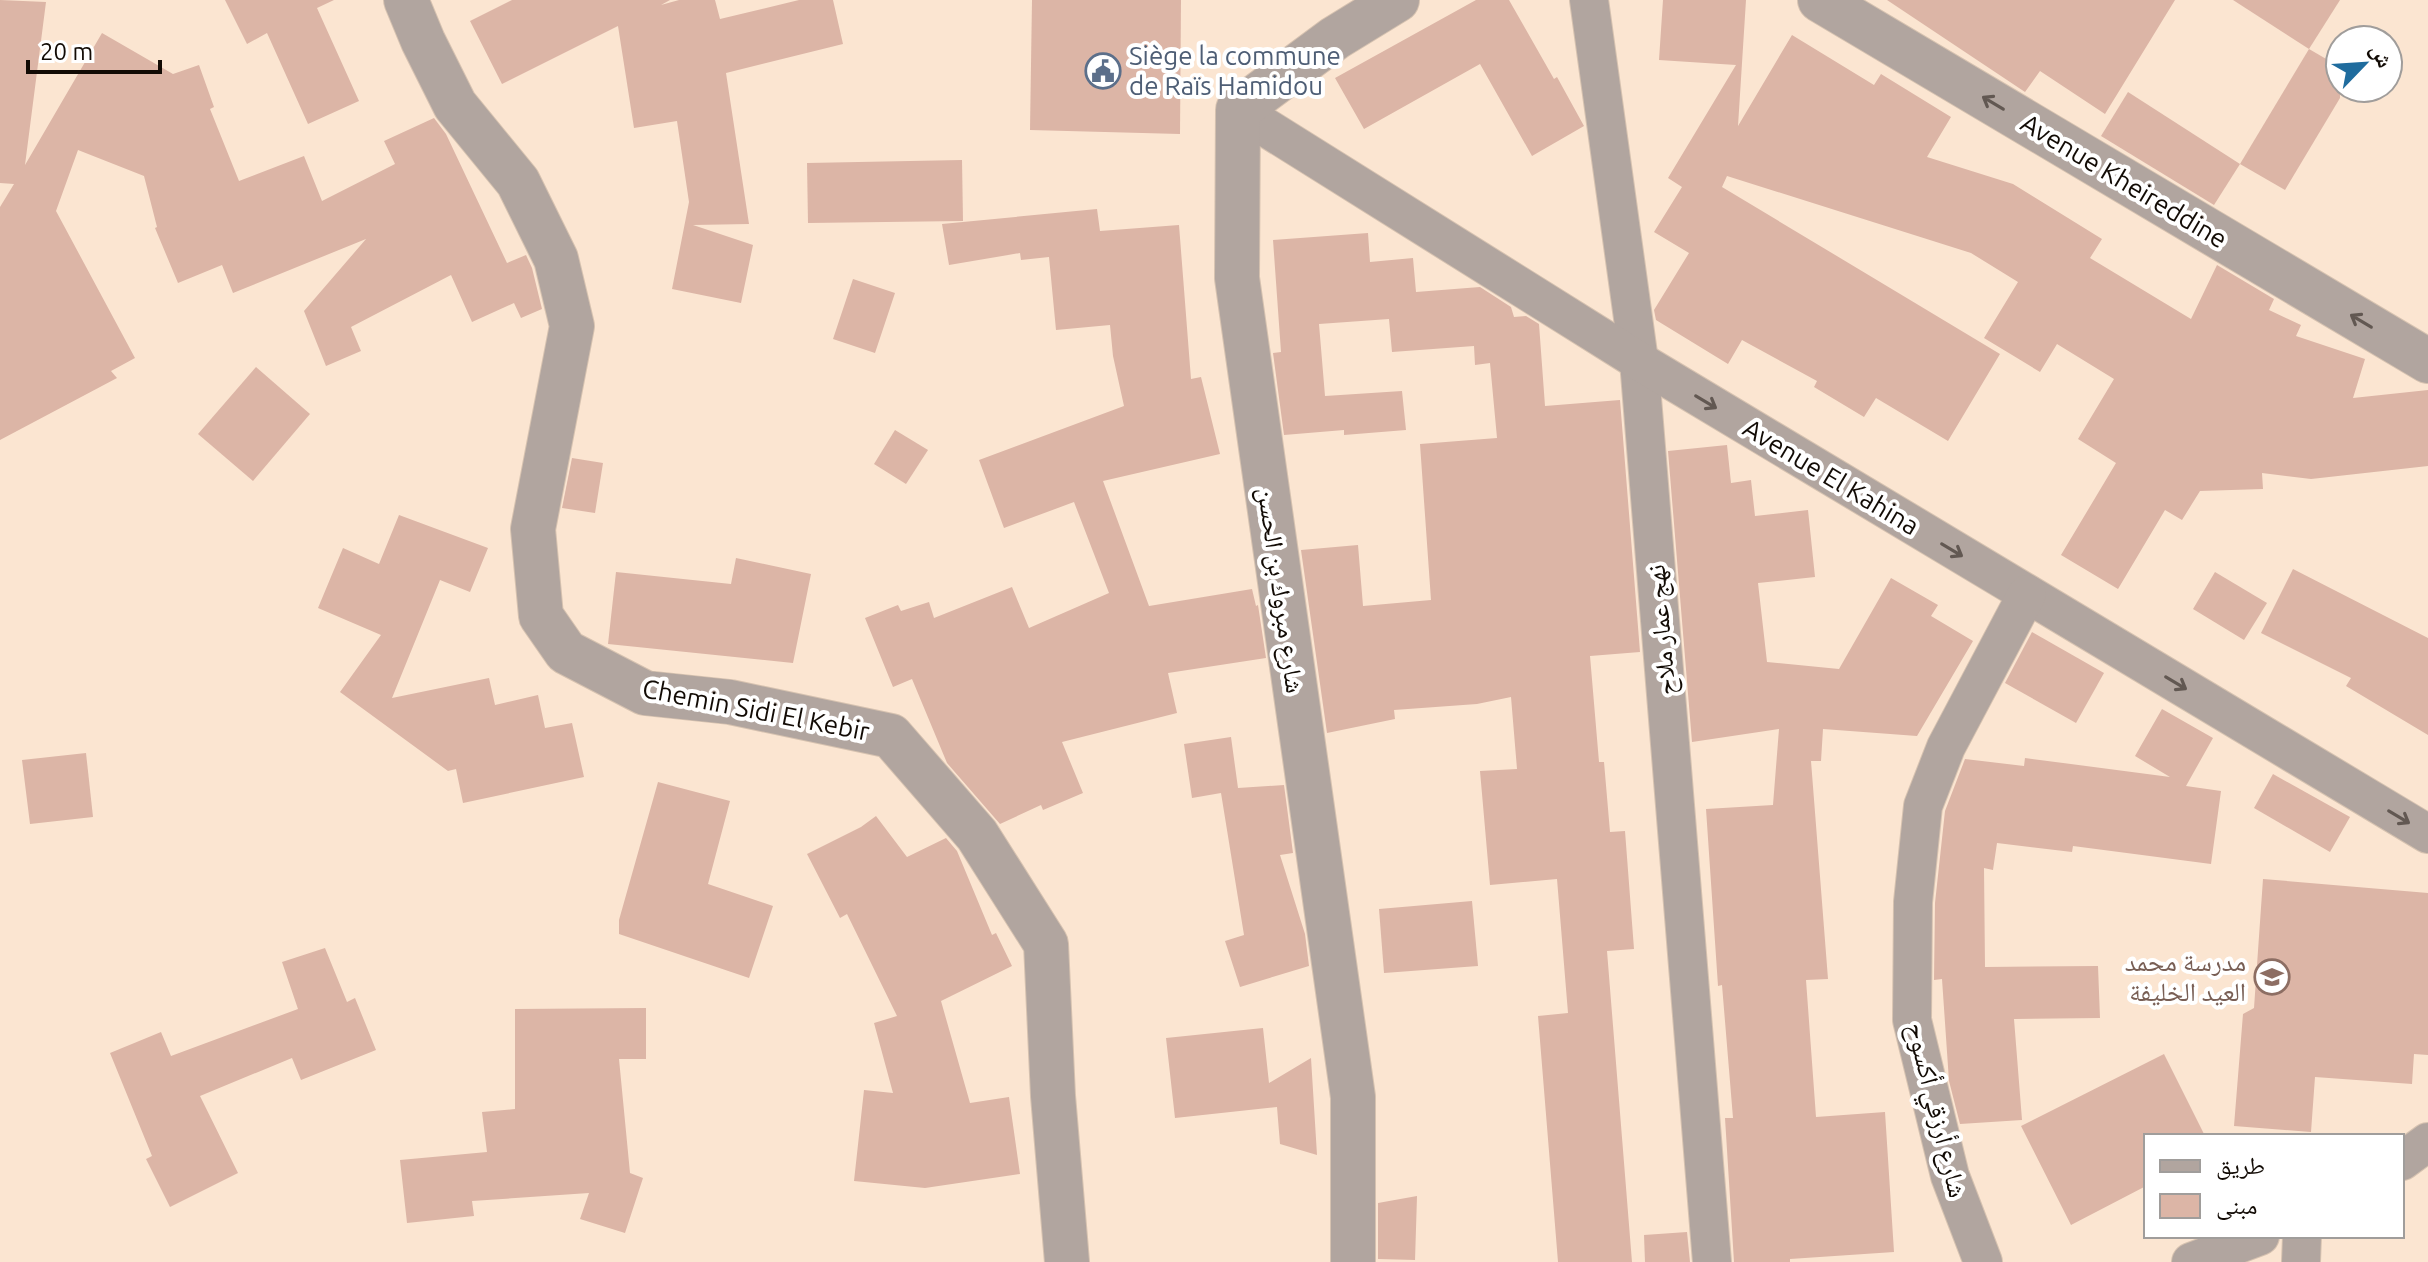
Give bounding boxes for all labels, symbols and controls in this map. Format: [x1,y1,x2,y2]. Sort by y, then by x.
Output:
scale bar [28,24,160,74]
north arrow [2324,24,2404,104]
text: 20 m [40,38,93,65]
text: ش [2365,39,2399,72]
place label: Siège la commune de Raïs Hamidou [1129,41,1341,100]
public building icon: Siège la commune de Raïs Hamidou [1084,52,1122,90]
one-way arrow [1982,95,2005,111]
street label: Avenue Kheireddine [2016,108,2232,254]
one-way arrow [2350,313,2373,329]
one-way arrow [1694,394,1717,410]
street label: Avenue El Kahina [1738,413,1924,540]
street label: شارع مبروك بن الحسن [1251,485,1310,695]
one-way arrow [1940,542,1963,558]
street label: نهج عمار ملاح [1640,563,1684,697]
street label: Chemin Sidi El Kebir [640,673,872,746]
one-way arrow [2164,676,2187,692]
one-way arrow [2387,809,2410,825]
place label: مدرسة محمد العيد الخليفة [2125,947,2246,1006]
school or university icon: مدرسة محمد العيد الخليفة [2253,958,2291,996]
street label: شارع أرزقي أكسوح [1895,1019,1974,1202]
legend [2144,1134,2404,1238]
text: طريق [2216,1152,2265,1180]
text: مبنى [2216,1192,2257,1220]

